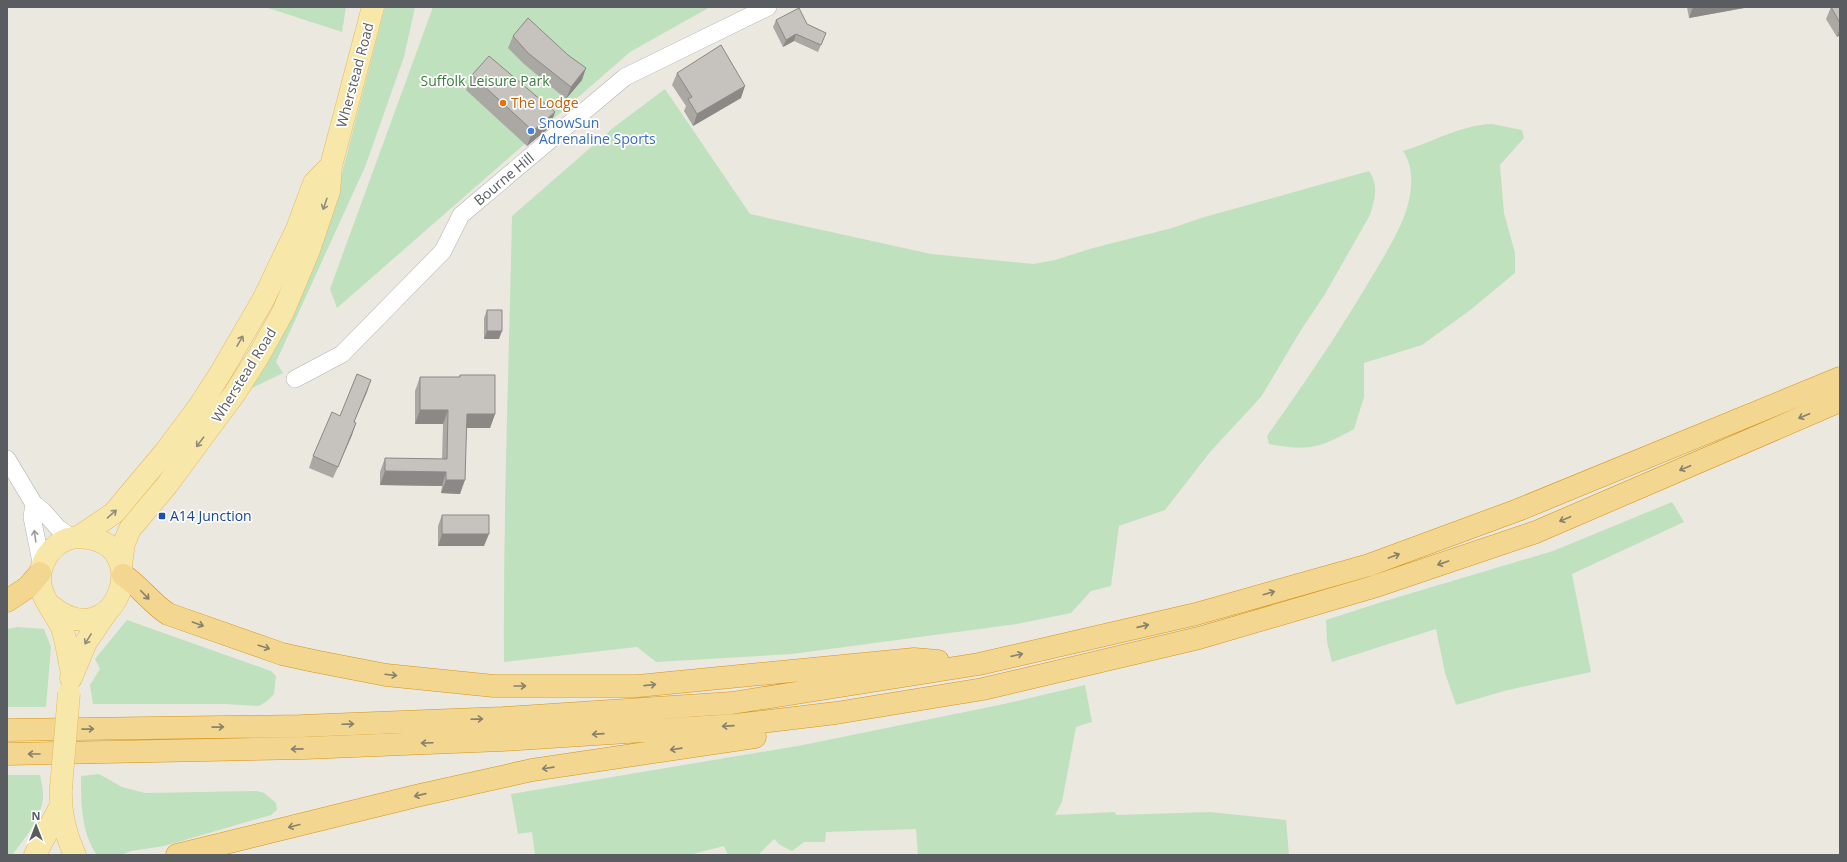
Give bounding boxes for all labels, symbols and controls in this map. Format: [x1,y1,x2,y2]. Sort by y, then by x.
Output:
street label: Wherstead Road [331,20,378,129]
park label: Suffolk Leisure Park [420,71,550,90]
place label: The Lodge [511,93,579,112]
marker: The Lodge [498,98,508,108]
place label: SnowSun Adrenaline Sports [539,113,656,148]
marker: SnowSun Adrenaline Sports [526,126,536,136]
street label: Bourne Hill [470,148,538,209]
one-way arrow [321,198,328,211]
street label: Wherstead Road [207,324,280,426]
one-way arrow [237,335,245,347]
one-way arrow [1799,413,1811,421]
one-way arrow [196,436,204,447]
one-way arrow [1679,464,1691,472]
place label: A14 Junction [170,506,252,525]
one-way arrow [107,510,117,519]
marker: A14 Junction [157,511,167,521]
one-way arrow [1560,516,1572,523]
one-way arrow [31,530,39,543]
one-way arrow [1387,551,1399,559]
one-way arrow [1437,560,1450,567]
one-way arrow [1262,589,1275,597]
one-way arrow [140,590,150,600]
one-way arrow [191,621,203,629]
one-way arrow [1137,622,1150,630]
one-way arrow [84,633,92,644]
one-way arrow [257,644,269,652]
one-way arrow [1010,651,1023,659]
one-way arrow [384,671,397,679]
one-way arrow [513,682,526,690]
one-way arrow [643,682,656,689]
one-way arrow [470,715,483,723]
one-way arrow [341,720,354,728]
one-way arrow [722,722,735,729]
one-way arrow [211,723,224,731]
one-way arrow [81,725,94,733]
one-way arrow [592,731,605,738]
one-way arrow [421,740,434,747]
one-way arrow [291,745,304,752]
one-way arrow [670,745,683,753]
one-way arrow [28,750,41,758]
one-way arrow [541,764,554,772]
one-way arrow [414,791,427,799]
north arrow [16,806,56,846]
text: N [32,808,40,823]
one-way arrow [288,823,301,830]

